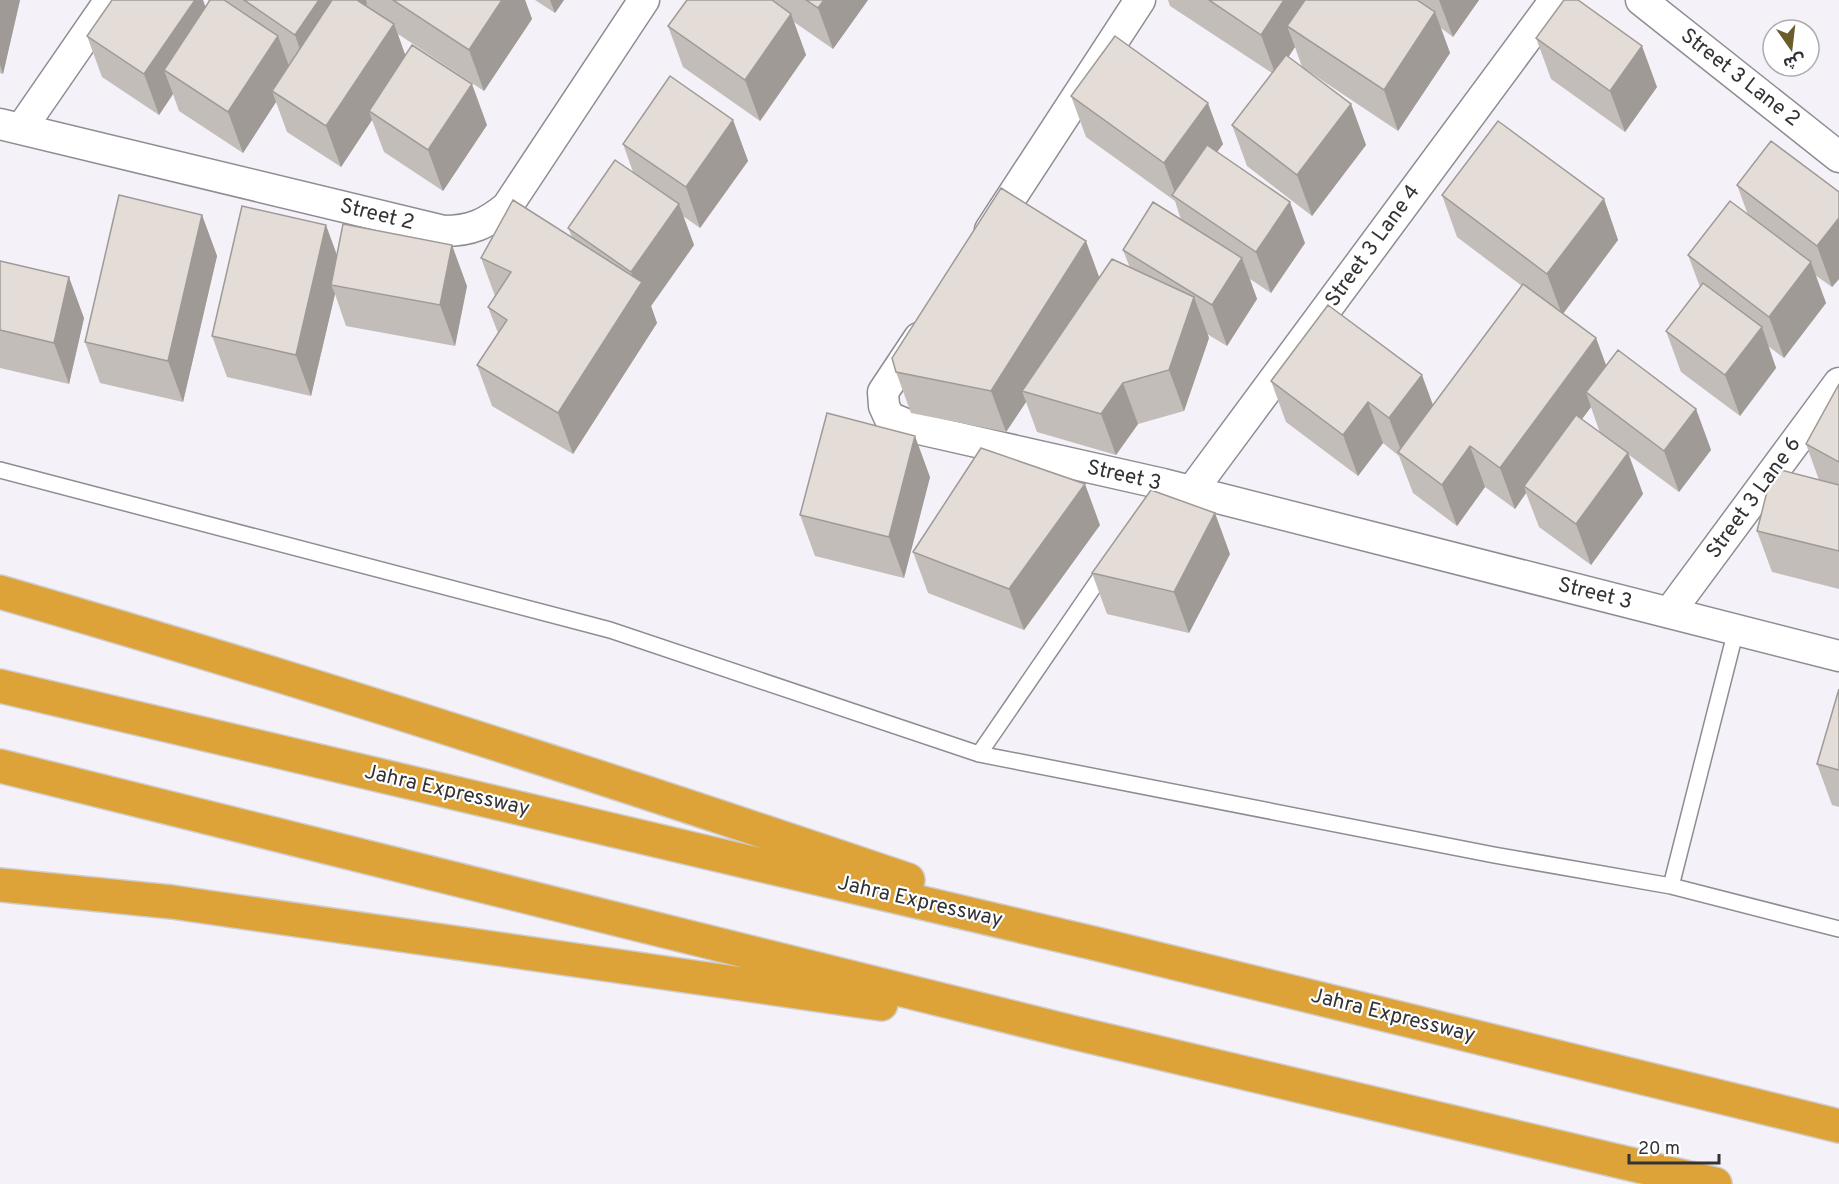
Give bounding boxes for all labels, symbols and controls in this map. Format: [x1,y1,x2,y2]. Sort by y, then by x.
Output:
north arrow [1761,18,1821,78]
street label: Street 3 Lane 2 [1675,23,1805,133]
text: ش [1781,48,1807,73]
street label: Street 3 Lane 4 [1320,179,1426,313]
street label: Street 2 [337,193,417,237]
street label: Street 3 Lane 6 [1701,432,1807,564]
street label: Street 3 [1084,454,1164,498]
street label: Street 3 [1555,572,1635,616]
street label: Jahra Expressway [362,759,532,823]
street label: Jahra Expressway [835,870,1005,934]
street label: Jahra Expressway [1308,982,1478,1050]
scale bar [1629,1127,1719,1165]
text: 20 m [1638,1138,1680,1161]

